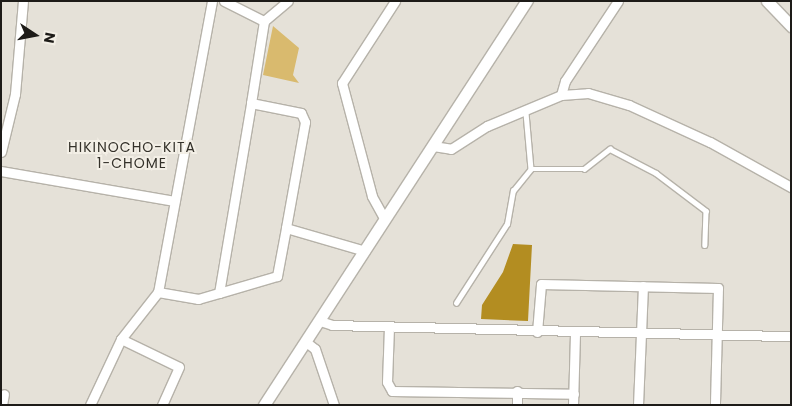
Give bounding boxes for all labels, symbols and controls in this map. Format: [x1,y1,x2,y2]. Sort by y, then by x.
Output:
north arrow [10,10,60,60]
text: N [39,31,61,45]
district label: HIKINOCHO-KITA 1-CHOME [66,139,198,172]

